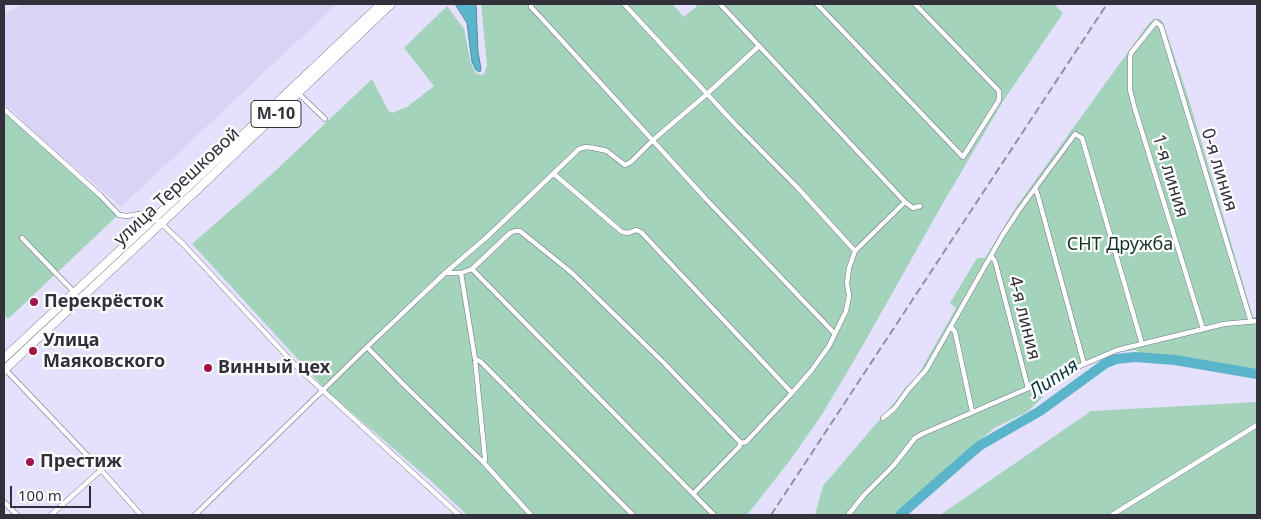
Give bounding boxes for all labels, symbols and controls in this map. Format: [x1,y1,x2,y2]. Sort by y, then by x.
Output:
road number: М-10 [251,100,301,128]
street label: улица Терешковой [110,123,244,251]
street label: 0-я линия [1196,126,1242,214]
street label: 1-я линия [1147,132,1193,220]
park label: СНТ Дружба [1067,234,1173,256]
street label: 4-я линия [1003,274,1045,362]
place label: Перекрёсток [44,291,164,313]
marker: Перекрёсток [28,296,40,308]
place label: Улица Маяковского [43,330,165,372]
marker: Улица Маяковского [27,345,39,357]
water label: Липня [1025,354,1083,404]
place label: Винный цех [218,357,330,379]
marker: Винный цех [202,362,214,374]
place label: Престиж [40,451,122,473]
marker: Престиж [24,456,36,468]
scale bar [12,476,94,508]
text: 100 m [18,485,62,505]

